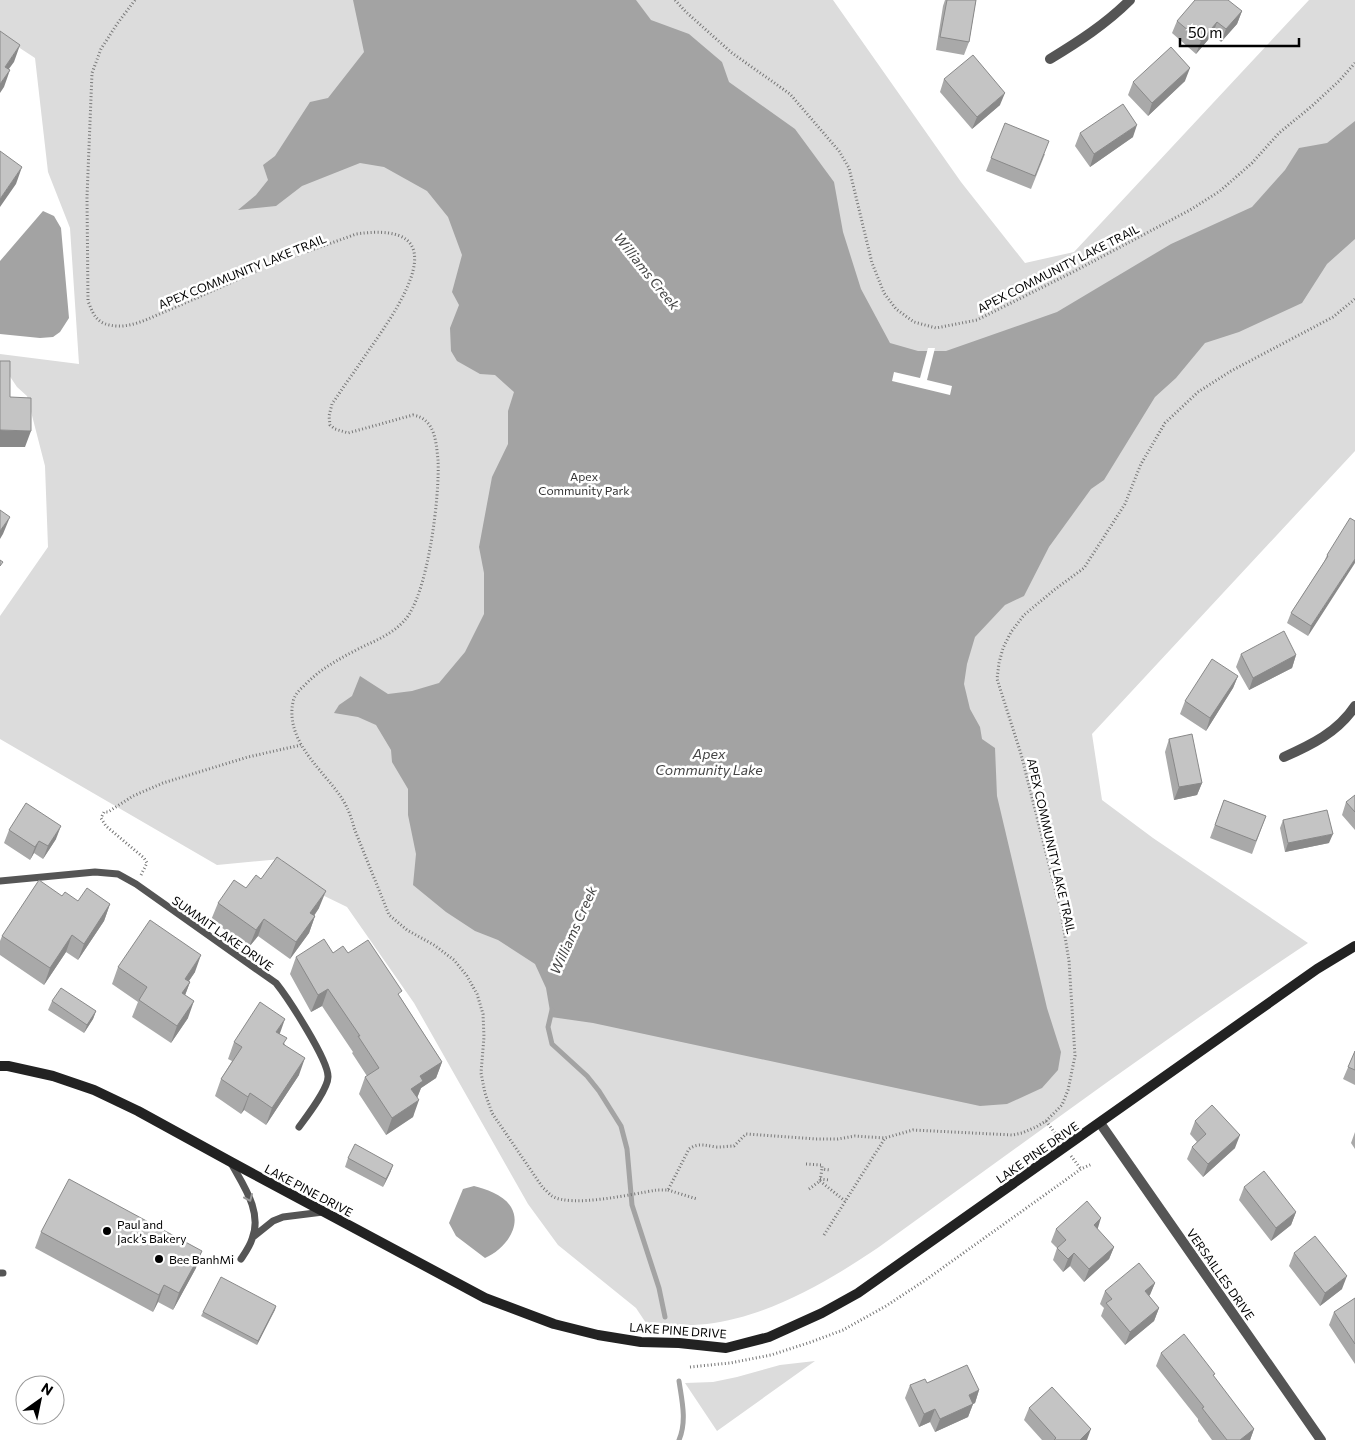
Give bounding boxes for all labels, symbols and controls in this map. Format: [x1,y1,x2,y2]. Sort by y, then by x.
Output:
scale bar [1180,15,1299,47]
text: 50 m [1188,23,1222,41]
street label: APEX COMMUNITY LAKE TRAIL [975,221,1141,315]
water label: Williams Creek [611,229,684,313]
street label: APEX COMMUNITY LAKE TRAIL [156,231,328,311]
park label: Apex Community Park [538,469,630,497]
water label: Apex Community Lake [655,745,763,778]
street label: APEX COMMUNITY LAKE TRAIL [1025,757,1079,935]
water label: Williams Creek [546,883,600,977]
street label: SUMMIT LAKE DRIVE [170,893,276,973]
street label: LAKE PINE DRIVE [993,1118,1081,1186]
street label: LAKE PINE DRIVE [263,1161,355,1219]
one-way arrow [243,1193,254,1202]
place label: Paul and Jack’s Bakery [117,1217,187,1246]
marker: Paul and Jack’s Bakery [101,1225,113,1237]
street label: VERSAILLES DRIVE [1184,1226,1258,1322]
place label: Bee BanhMi [169,1252,234,1266]
marker: Bee BanhMi [153,1253,165,1265]
street label: LAKE PINE DRIVE [629,1320,727,1340]
north arrow [15,1375,65,1425]
text: N [38,1379,56,1399]

